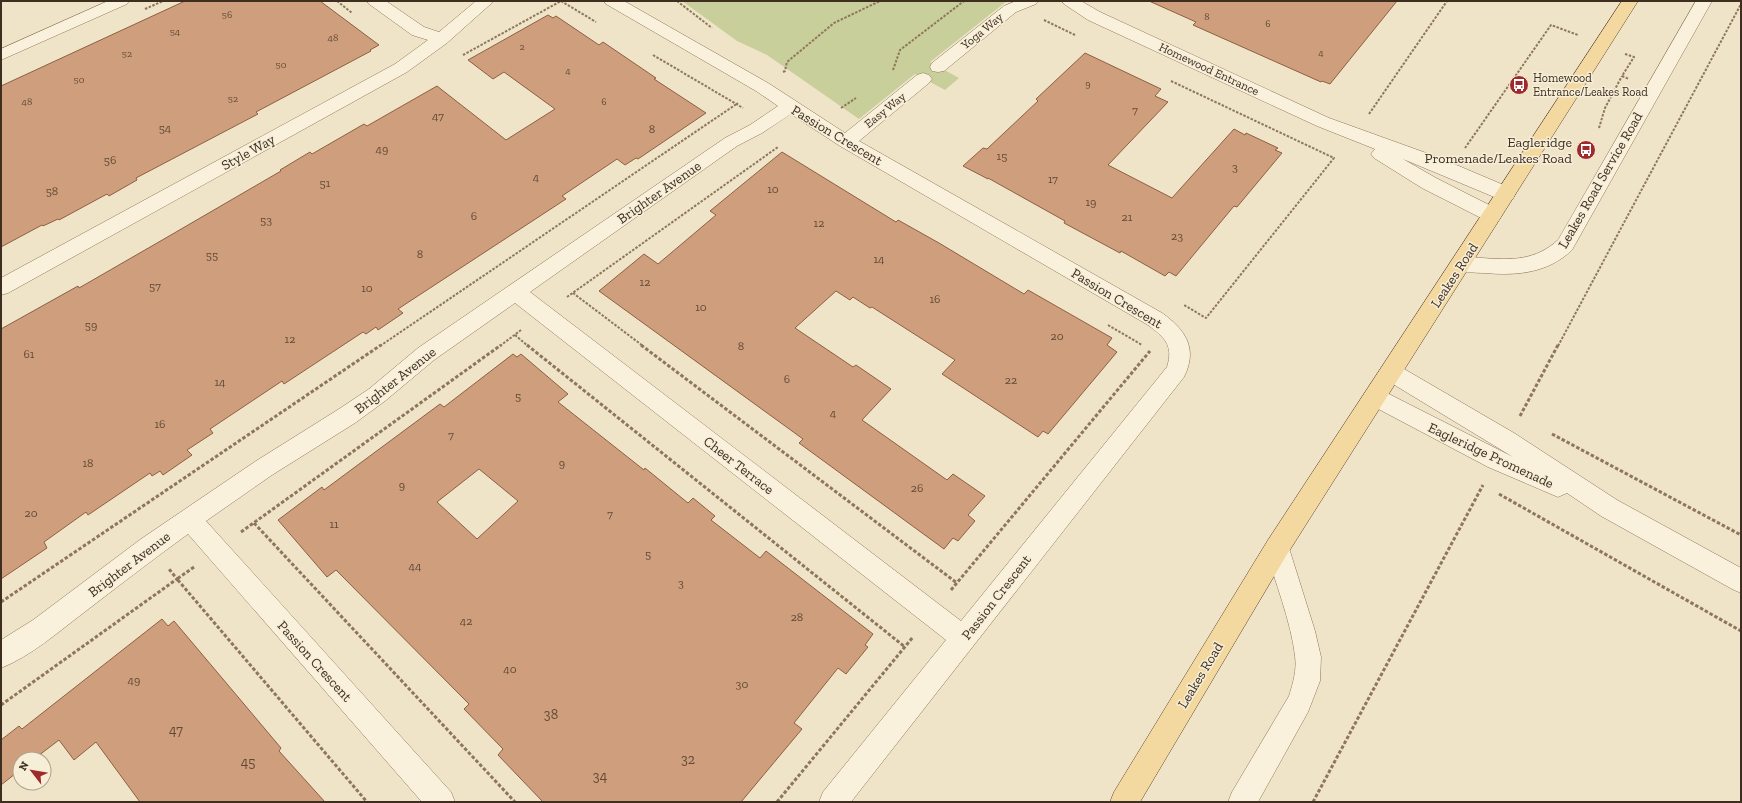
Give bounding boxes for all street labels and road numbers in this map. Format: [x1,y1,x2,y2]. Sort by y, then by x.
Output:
street label: Yoga Way [958,9,1006,53]
street label: Homewood Entrance [1157,40,1262,98]
street label: Easy Way [862,89,909,131]
street label: Passion Crescent [788,102,886,170]
street label: Leakes Road Service Road [1554,109,1647,251]
street label: Style Way [218,130,279,174]
street label: Brighter Avenue [614,157,705,228]
street label: Leakes Road [1427,239,1482,311]
street label: Passion Crescent [1068,265,1166,333]
street label: Brighter Avenue [351,343,440,417]
street label: Eagleridge Promenade [1425,419,1557,492]
street label: Cheer Terrace [700,433,778,498]
street label: Brighter Avenue [85,528,174,601]
street label: Passion Crescent [958,551,1035,643]
street label: Passion Crescent [274,617,356,706]
street label: Leakes Road [1174,639,1227,711]

